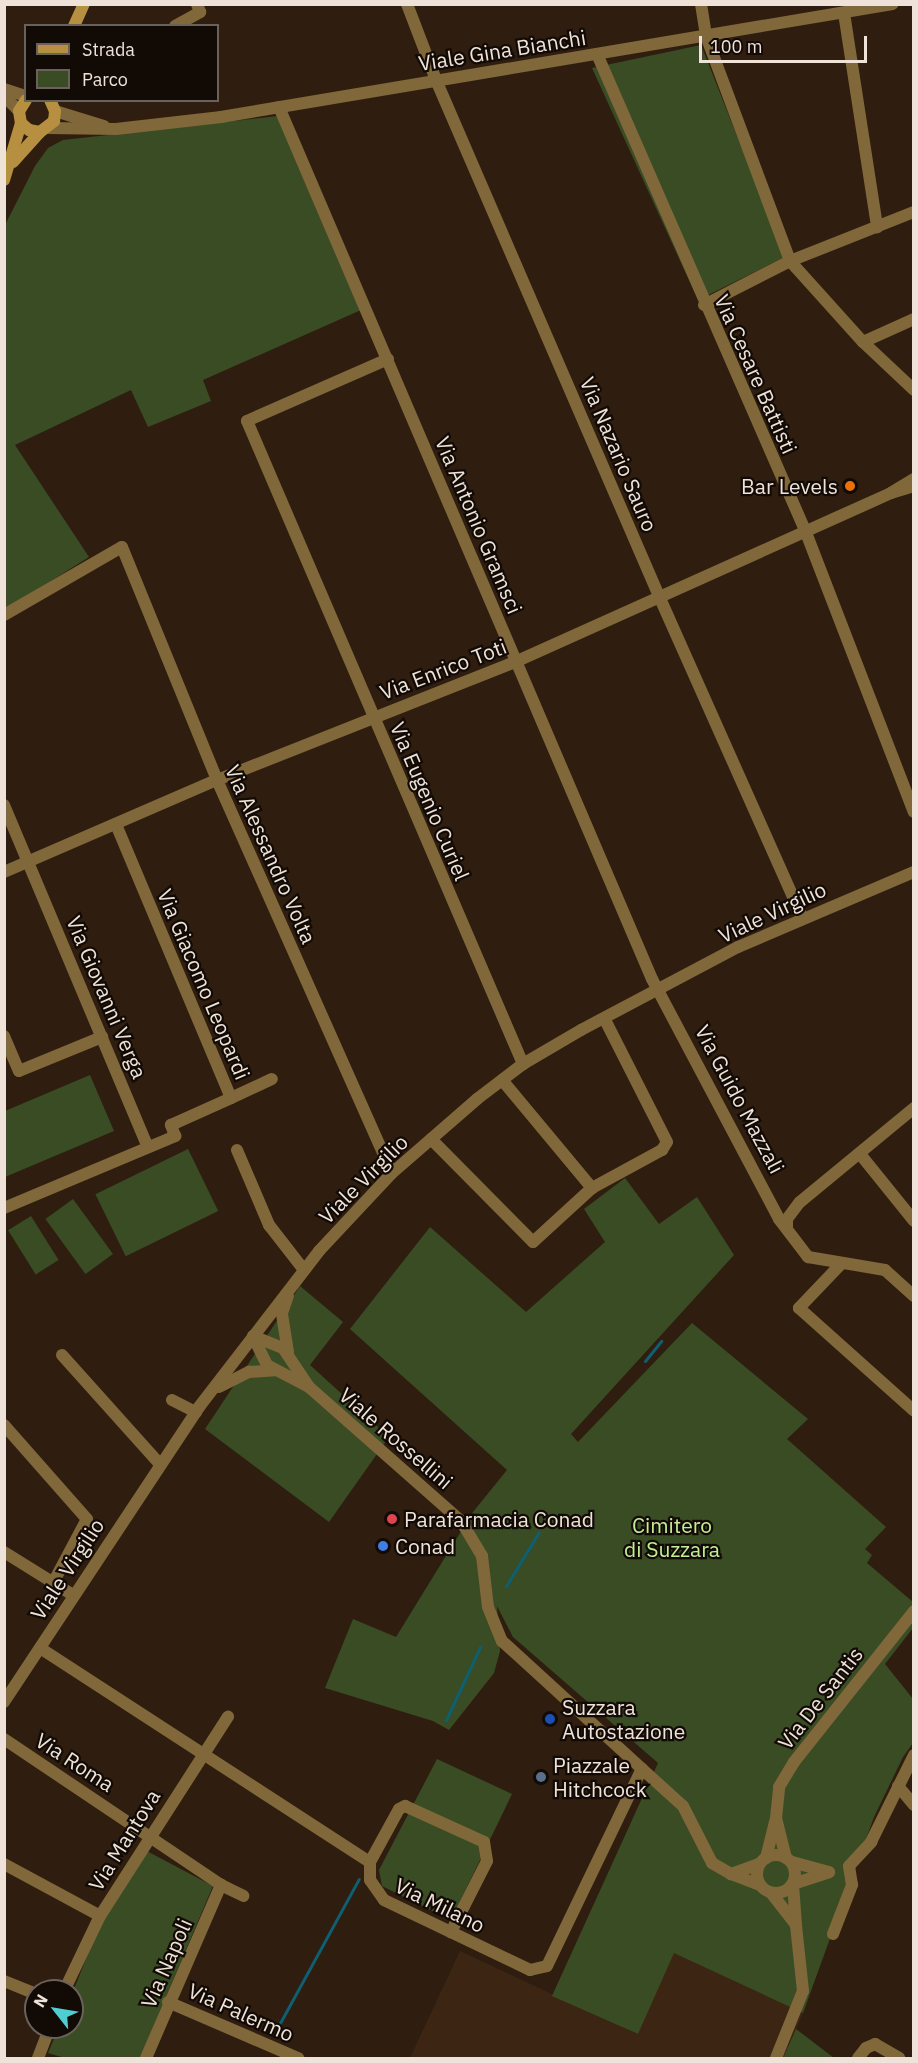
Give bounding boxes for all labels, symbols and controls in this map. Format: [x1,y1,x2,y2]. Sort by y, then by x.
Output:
legend [24,24,219,102]
street label: Viale Gina Bianchi [416,24,588,76]
scale bar [702,24,870,62]
text: 100 m [710,35,762,58]
text: Strada [82,38,135,61]
text: Parco [82,68,128,91]
street label: Via Cesare Battisti [710,290,802,458]
street label: Via Nazario Sauro [575,373,663,535]
street label: Via Antonio Gramsci [430,432,528,618]
place label: Bar Levels [741,473,838,499]
marker: Bar Levels [843,479,857,493]
street label: Via Enrico Toti [376,633,510,705]
street label: Via Eugenio Curiel [385,718,475,884]
street label: Via Alessandro Volta [220,761,322,947]
street label: Viale Virgilio [714,876,830,948]
street label: Via Giacomo Leopardi [152,885,256,1083]
street label: Via Giovanni Verga [61,912,153,1082]
street label: Via Guido Mazzali [690,1020,790,1178]
street label: Viale Virgilio [313,1129,413,1229]
street label: Viale Rossellini [334,1382,458,1494]
place label: Parafarmacia Conad [404,1506,594,1532]
marker: Parafarmacia Conad [385,1512,399,1526]
park label: Cimitero di Suzzara [624,1512,720,1562]
street label: Viale Virgilio [25,1514,109,1624]
place label: Conad [395,1533,455,1559]
marker: Conad [376,1539,390,1553]
street label: Via De Santis [772,1642,868,1754]
place label: Suzzara Autostazione [562,1694,685,1744]
marker: Suzzara Autostazione [543,1712,557,1726]
street label: Via Roma [31,1727,119,1797]
place label: Piazzale Hitchcock [553,1752,647,1802]
marker: Piazzale Hitchcock [534,1770,548,1784]
street label: Via Mantova [83,1785,165,1895]
street label: Via Milano [391,1872,489,1938]
street label: Via Napoli [135,1914,197,2012]
street label: Via Palermo [184,1978,298,2046]
north arrow [24,1979,84,2039]
text: N [29,1991,52,2011]

